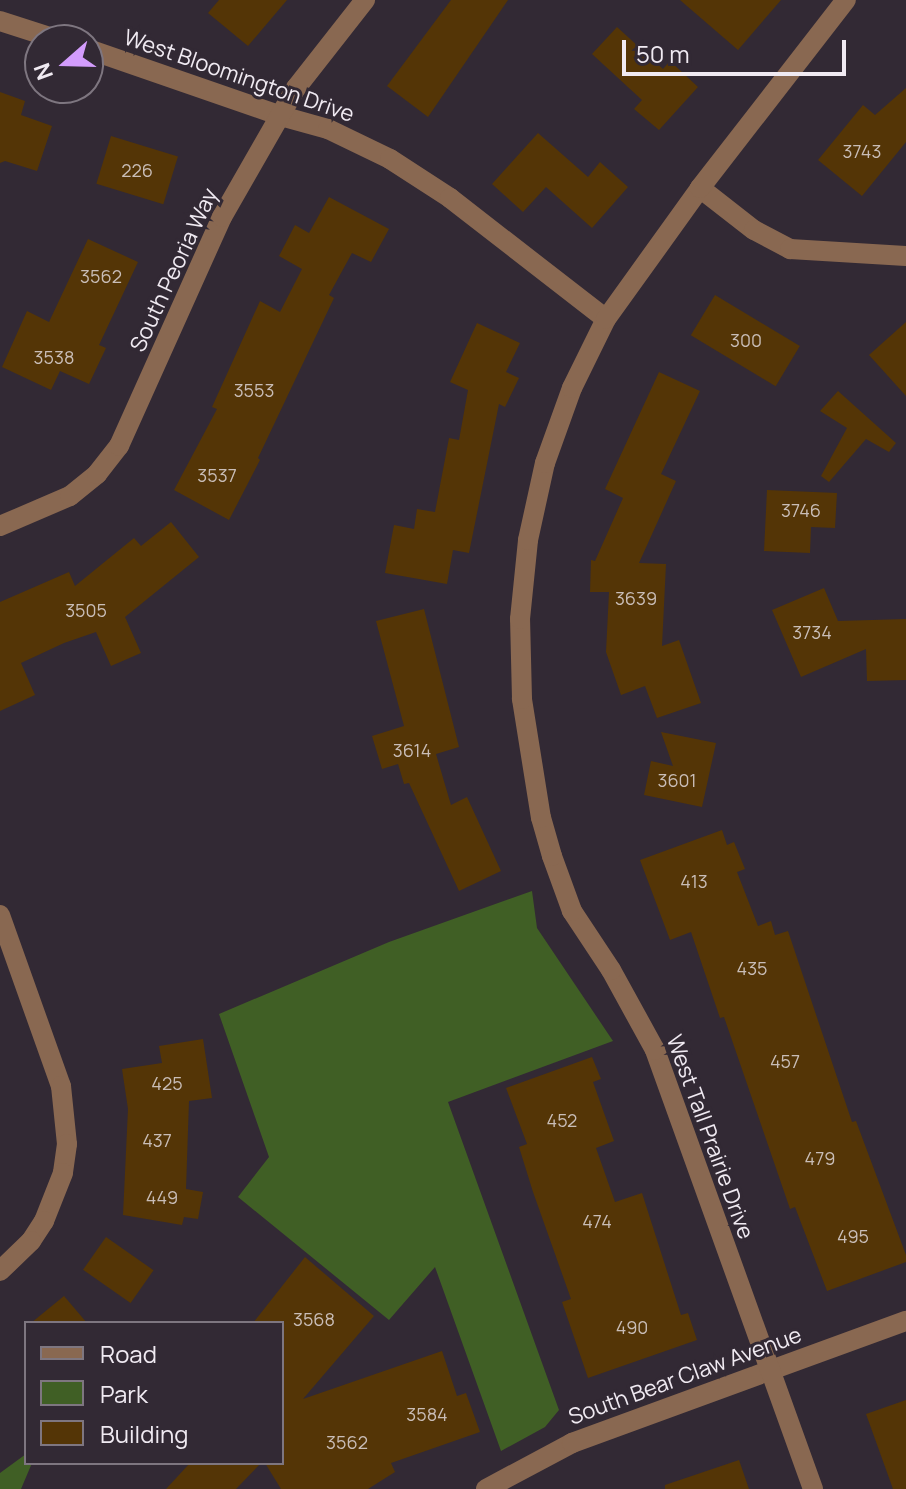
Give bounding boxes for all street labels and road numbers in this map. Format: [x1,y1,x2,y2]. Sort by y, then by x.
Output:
street label: West Bloomington Drive [120,24,358,128]
street label: South Peoria Way [125,184,223,356]
street label: West Tall Prairie Drive [661,1031,759,1243]
street label: South Bear Claw Avenue [565,1322,805,1430]

